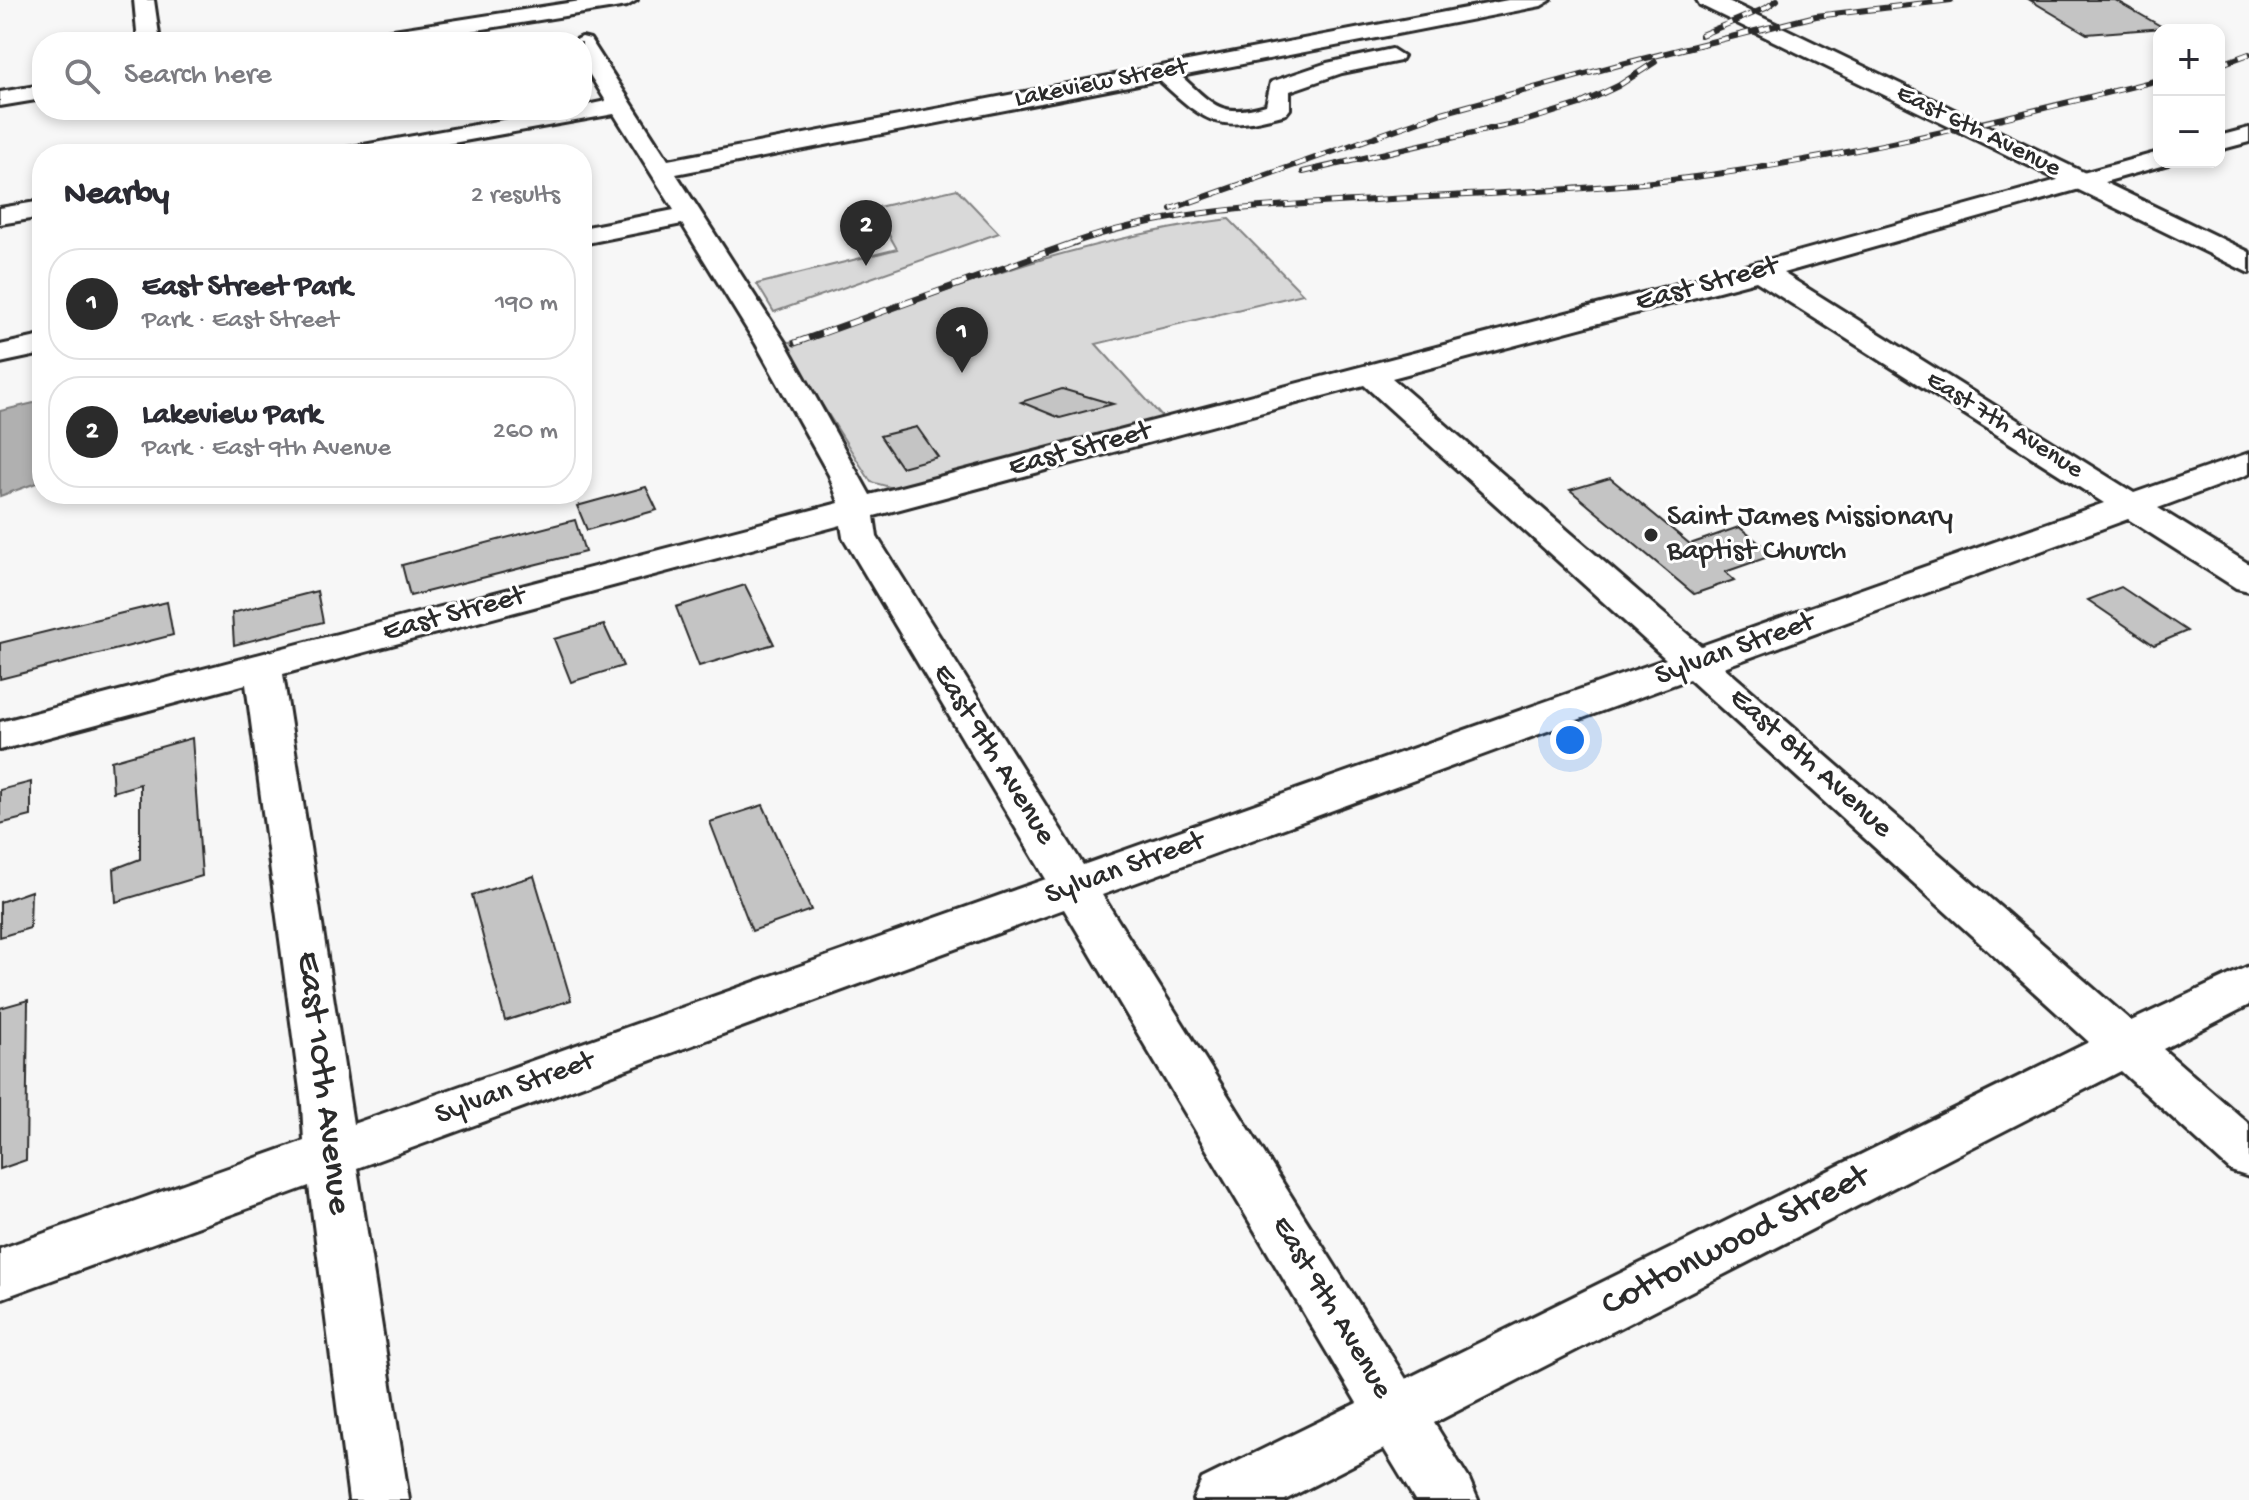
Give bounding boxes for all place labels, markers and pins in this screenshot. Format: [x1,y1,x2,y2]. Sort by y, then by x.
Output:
pin: 2 [840,200,892,266]
pin: 1 [936,307,988,373]
place label: Saint James Missionary Baptist Church [1666,501,1953,570]
marker: Saint James Missionary Baptist Church [1642,526,1660,544]

